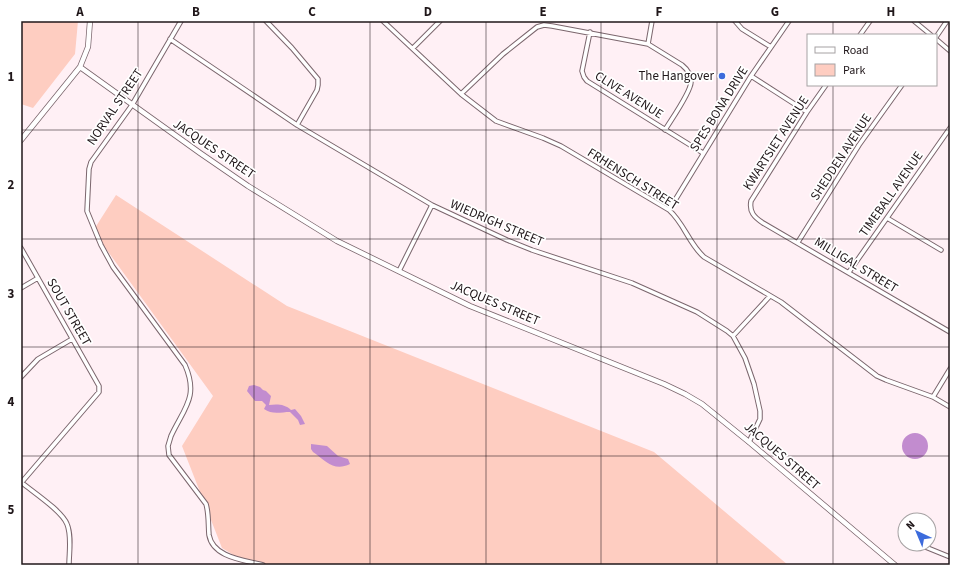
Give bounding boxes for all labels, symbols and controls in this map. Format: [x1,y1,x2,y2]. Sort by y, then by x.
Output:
text: A [75,3,84,21]
text: B [192,3,200,21]
text: C [308,3,316,21]
text: D [424,3,432,21]
text: E [539,3,547,21]
text: F [656,3,663,21]
text: G [771,3,779,21]
text: H [887,3,895,21]
legend [807,34,937,86]
text: Road [843,42,869,59]
text: Park [843,62,865,79]
street label: SPES BONA DRIVE [686,63,753,155]
street label: NORVAL STREET [83,65,147,149]
street label: CLIVE AVENUE [591,67,667,123]
place label: The Hangover [638,67,714,85]
text: 1 [8,68,15,86]
marker: The Hangover [717,71,727,81]
street label: KWARTSIET AVENUE [739,92,813,194]
street label: SHEDDEN AVENUE [806,110,876,204]
street label: JACQUES STREET [169,115,259,183]
street label: FRHENSCH STREET [584,144,682,214]
street label: TIMEBALL AVENUE [855,147,927,240]
text: 2 [8,176,15,194]
street label: WIEDRIGH STREET [447,195,547,251]
street label: MILLIGAL STREET [811,233,901,297]
street label: SOUT STREET [42,275,96,349]
street label: JACQUES STREET [448,276,542,330]
text: 3 [8,285,15,303]
text: 4 [8,393,15,411]
street label: JACQUES STREET [740,418,824,494]
text: 5 [8,501,15,519]
north arrow [897,512,937,552]
text: N [903,517,918,533]

